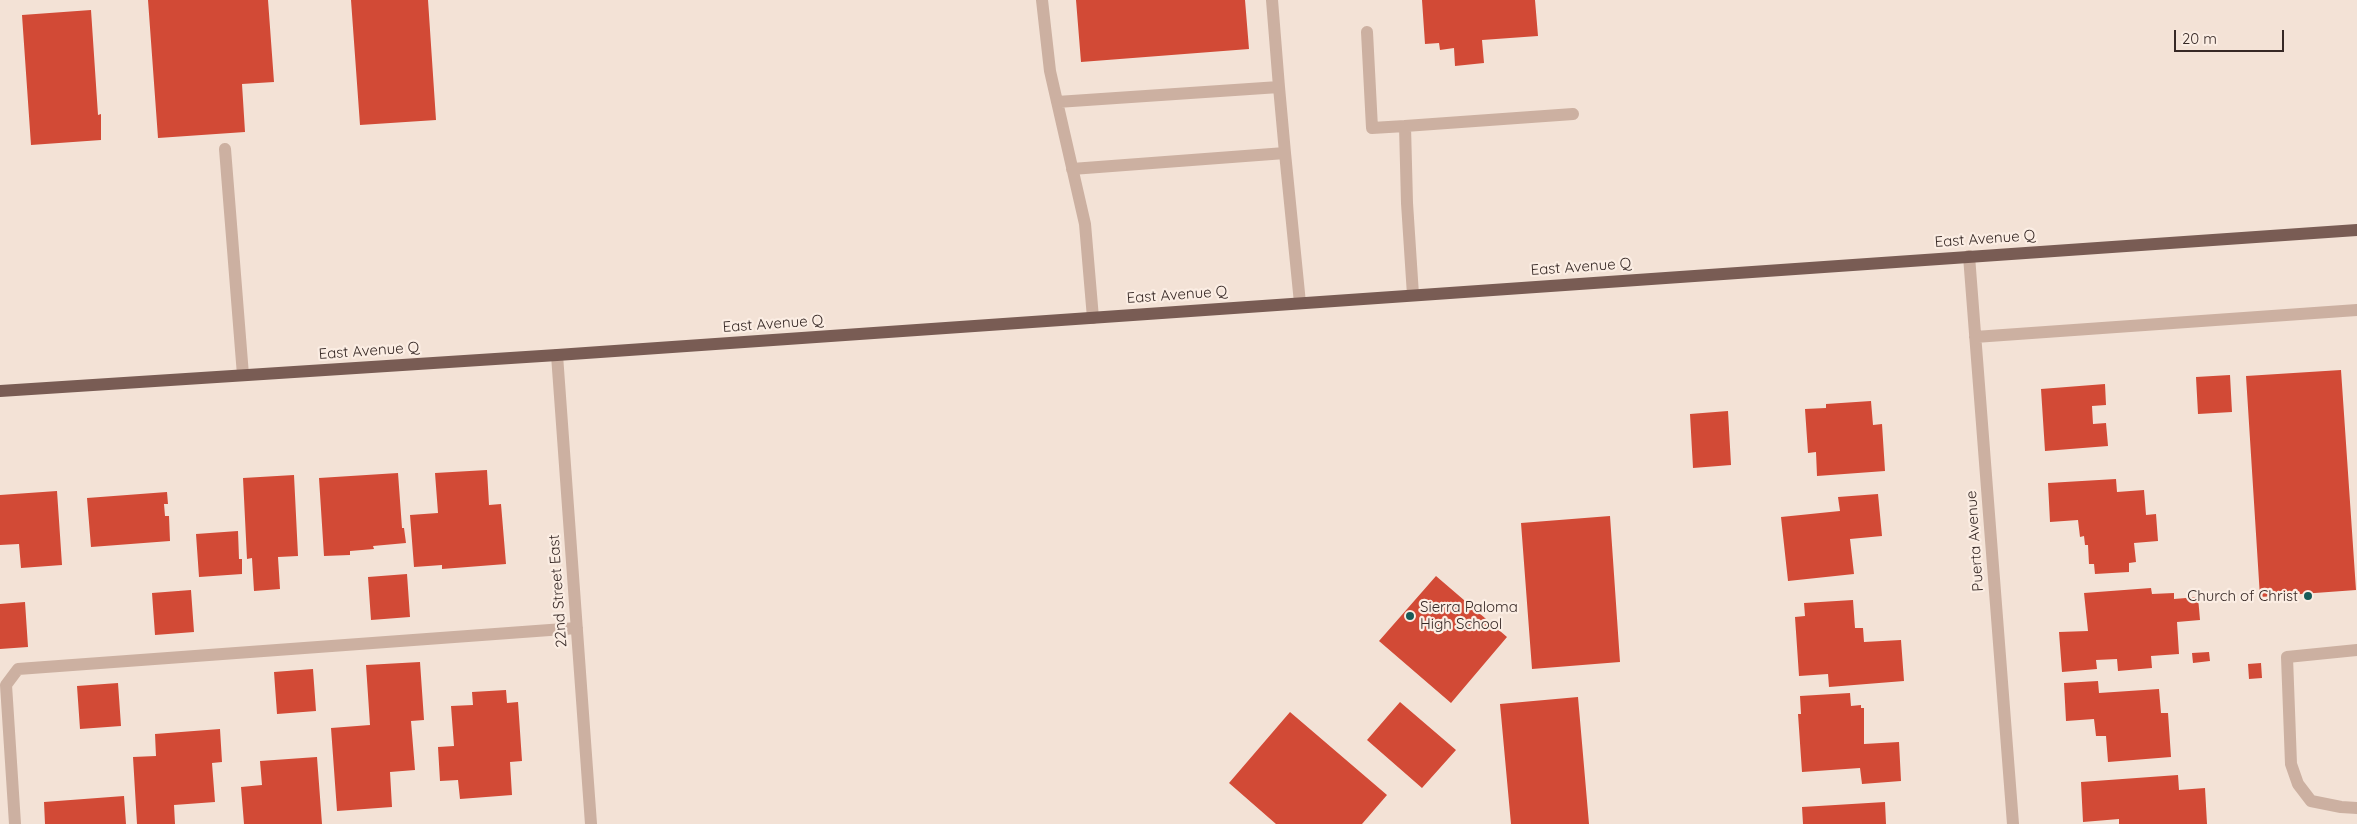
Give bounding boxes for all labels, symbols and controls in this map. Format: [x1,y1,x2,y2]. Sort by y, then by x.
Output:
scale bar [2177,20,2287,52]
text: 20 m [2182,29,2217,48]
street label: East Avenue Q [1934,227,2036,251]
street label: East Avenue Q [1530,255,1632,279]
street label: East Avenue Q [1126,283,1228,307]
street label: East Avenue Q [722,312,824,336]
street label: East Avenue Q [318,339,420,363]
street label: Puerta Avenue [1962,490,1988,592]
street label: 22nd Street East [545,534,571,648]
place label: Church of Christ [2187,587,2298,605]
marker: Church of Christ [2302,590,2314,602]
place label: Sierra Paloma High School [1420,598,1518,633]
marker: Sierra Paloma High School [1404,610,1416,622]

